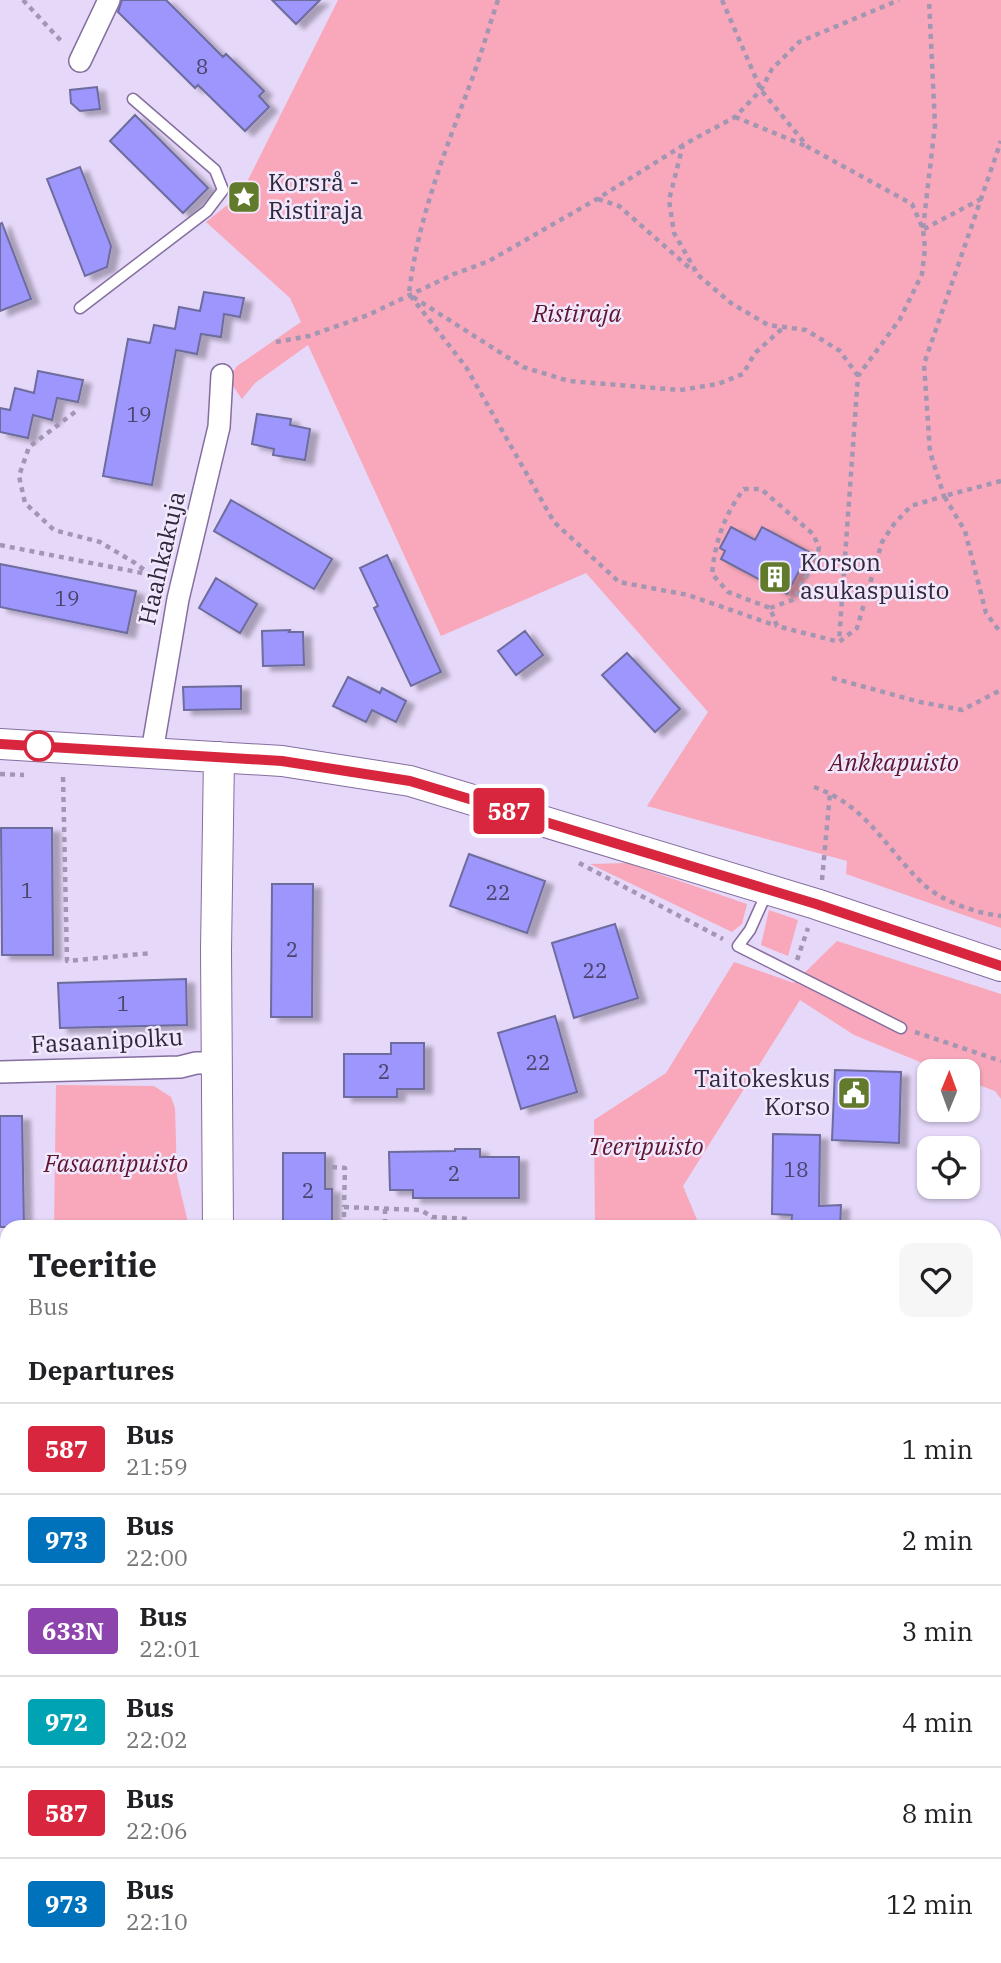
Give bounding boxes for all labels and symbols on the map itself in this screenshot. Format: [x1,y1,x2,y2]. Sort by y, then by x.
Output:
house number: 8 [196,52,208,80]
place label: Korsrå - Ristiraja [268,166,363,226]
place icon: Korsrå - Ristiraja [225,178,263,216]
park label: Ristiraja [531,297,622,329]
house number: 19 [126,400,152,428]
street label: Haahkakuja [130,488,192,628]
place label: Korson asukaspuisto [800,546,949,606]
building icon: Korson asukaspuisto [756,558,794,596]
house number: 19 [54,584,80,612]
unlabelled marker [24,731,54,761]
park label: Ankkapuisto [827,746,959,778]
line badge: 587 [469,788,549,834]
house number: 1 [21,876,33,904]
house number: 22 [485,878,511,906]
house number: 2 [286,935,298,963]
house number: 22 [582,956,608,984]
house number: 1 [117,989,129,1017]
street label: Fasaanipolku [30,1020,184,1060]
house number: 22 [525,1048,551,1076]
house number: 2 [378,1057,390,1085]
north arrow [917,1059,980,1122]
place label: Taitokeskus Korso [694,1062,830,1122]
public building icon: Taitokeskus Korso [835,1074,873,1112]
park label: Teeripuisto [588,1130,704,1162]
park label: Fasaanipuisto [43,1147,188,1179]
house number: 18 [783,1155,809,1183]
house number: 2 [448,1159,460,1187]
house number: 2 [302,1176,314,1204]

